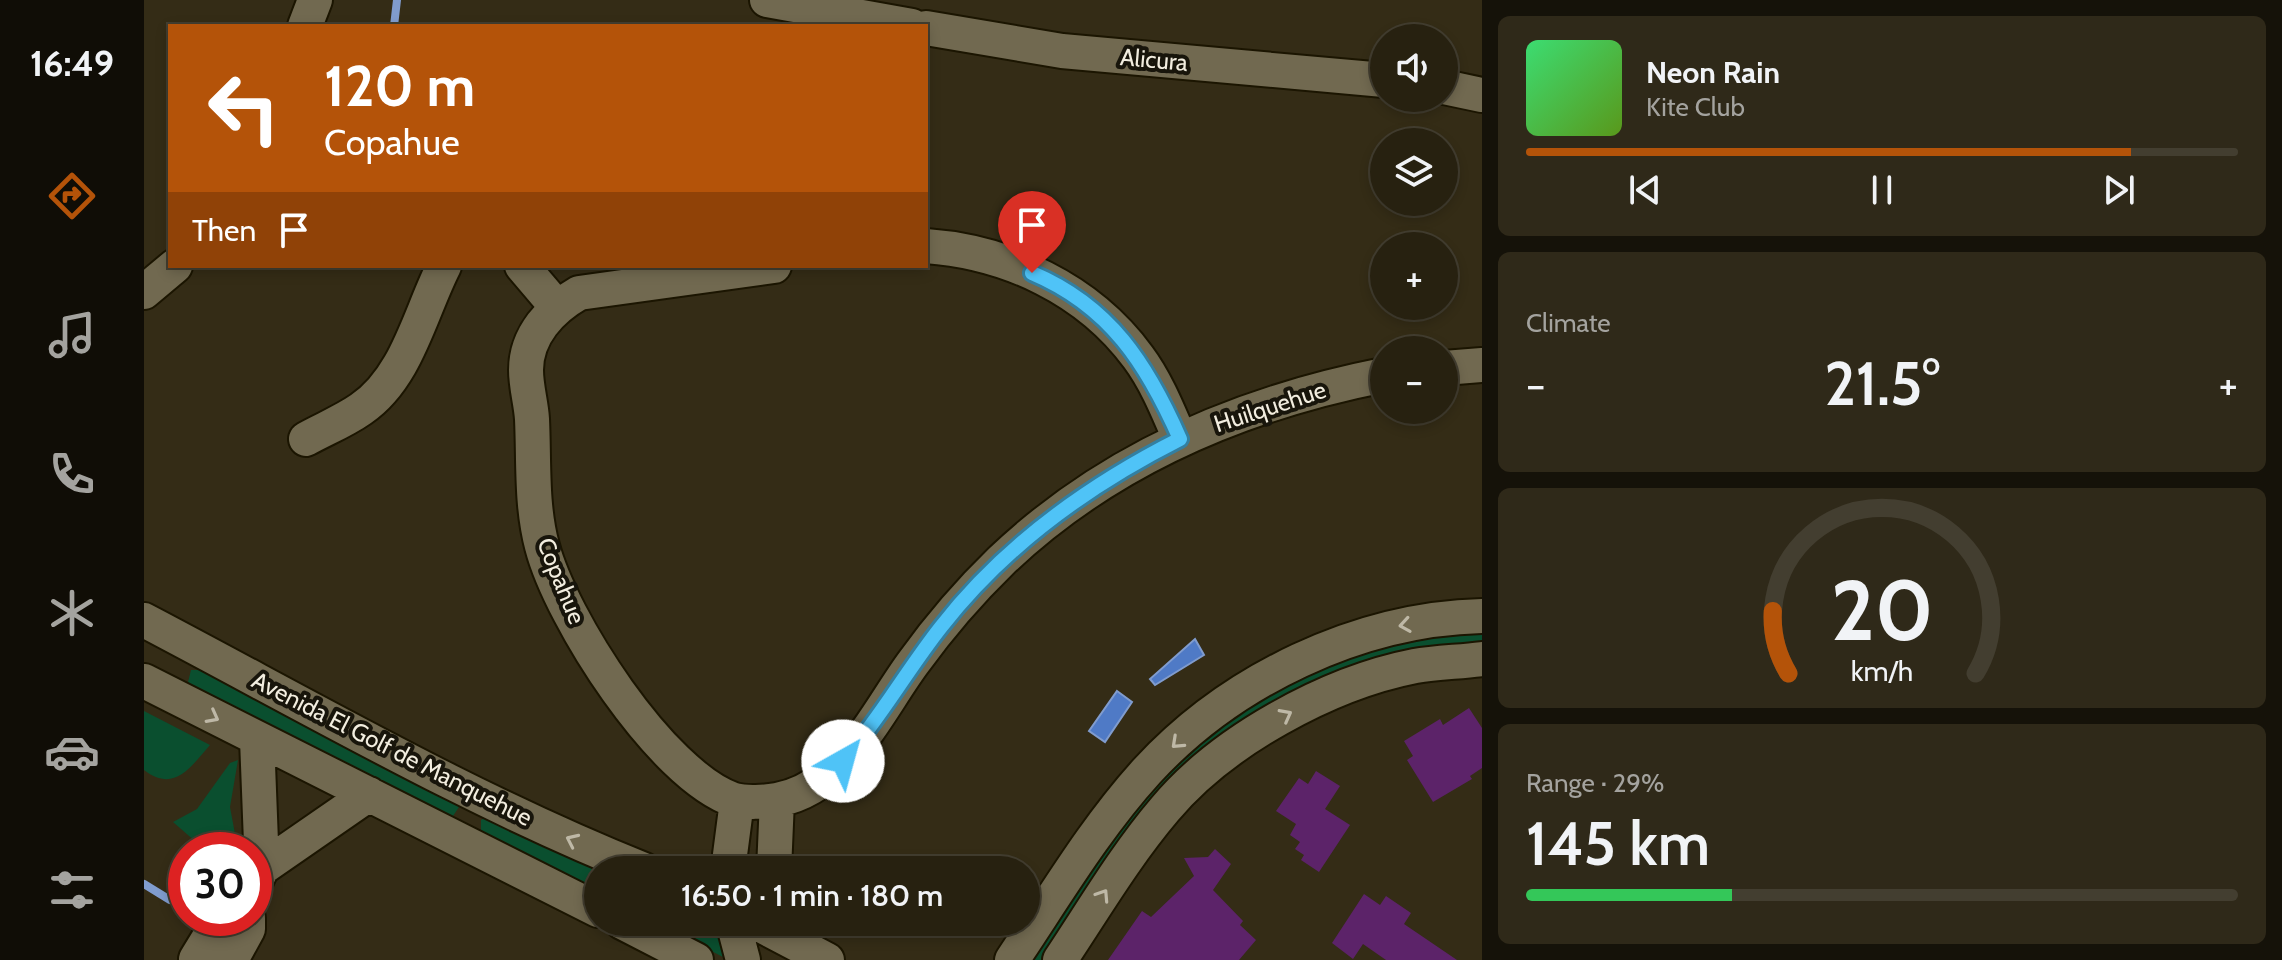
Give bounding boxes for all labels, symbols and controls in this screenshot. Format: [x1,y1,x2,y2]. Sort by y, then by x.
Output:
map controls [1370,24,1458,424]
button: sound [1370,24,1458,112]
text: 16:49 [30,41,114,85]
street label: Alicura [1119,42,1190,77]
text: 120 m [324,52,475,120]
text: Neon Rain [1646,54,1780,91]
icon: left [192,56,296,160]
text: Kite Club [1646,91,1745,123]
text: Copahue [324,120,460,164]
button: layers [1370,128,1458,216]
icon: directions [44,168,100,224]
icon: previous [1623,168,1667,212]
icon: pause [1860,168,1904,212]
icon: next [2097,168,2141,212]
pin [998,191,1066,273]
icon: arrive [1010,203,1054,247]
icon: arrive [272,208,316,252]
text: Then [192,212,256,249]
button: + [1370,232,1458,320]
icon: music [44,307,100,363]
text: Climate [1526,307,1611,339]
button: − [1370,336,1458,424]
text: 21.5° [1824,347,1940,420]
text: − [1526,358,1545,411]
text: + [2219,358,2238,411]
street label: Huilquehue [1210,375,1329,438]
icon: phone [44,446,100,502]
street label: Copahue [531,533,592,628]
text: 20 [1831,560,1933,661]
icon: climate [44,585,100,641]
one-way arrow [1398,616,1411,633]
text: km/h [1851,653,1913,688]
street label: Avenida El Golf de Manquehue [247,665,537,832]
one-way arrow [205,707,220,722]
one-way arrow [1278,709,1292,724]
position arrow [801,719,885,803]
icon: car [44,724,100,780]
one-way arrow [1172,734,1186,749]
text: Range · 29% [1526,767,1664,799]
text: 145 km [1526,807,1710,880]
speed limit sign: 30 [168,832,272,936]
one-way arrow [565,834,580,850]
icon: filters [44,862,100,918]
text: 16:50 · 1 min · 180 m [681,877,943,914]
one-way arrow [1094,889,1109,904]

